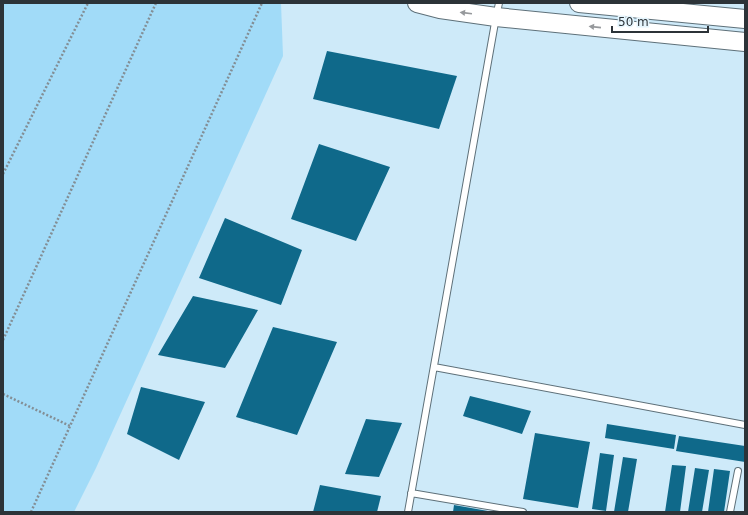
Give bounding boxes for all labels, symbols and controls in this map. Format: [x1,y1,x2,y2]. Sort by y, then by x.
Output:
scale bar [612,8,708,34]
one-way arrow [460,10,472,16]
text: 50 m [618,15,649,29]
one-way arrow [589,24,601,30]

